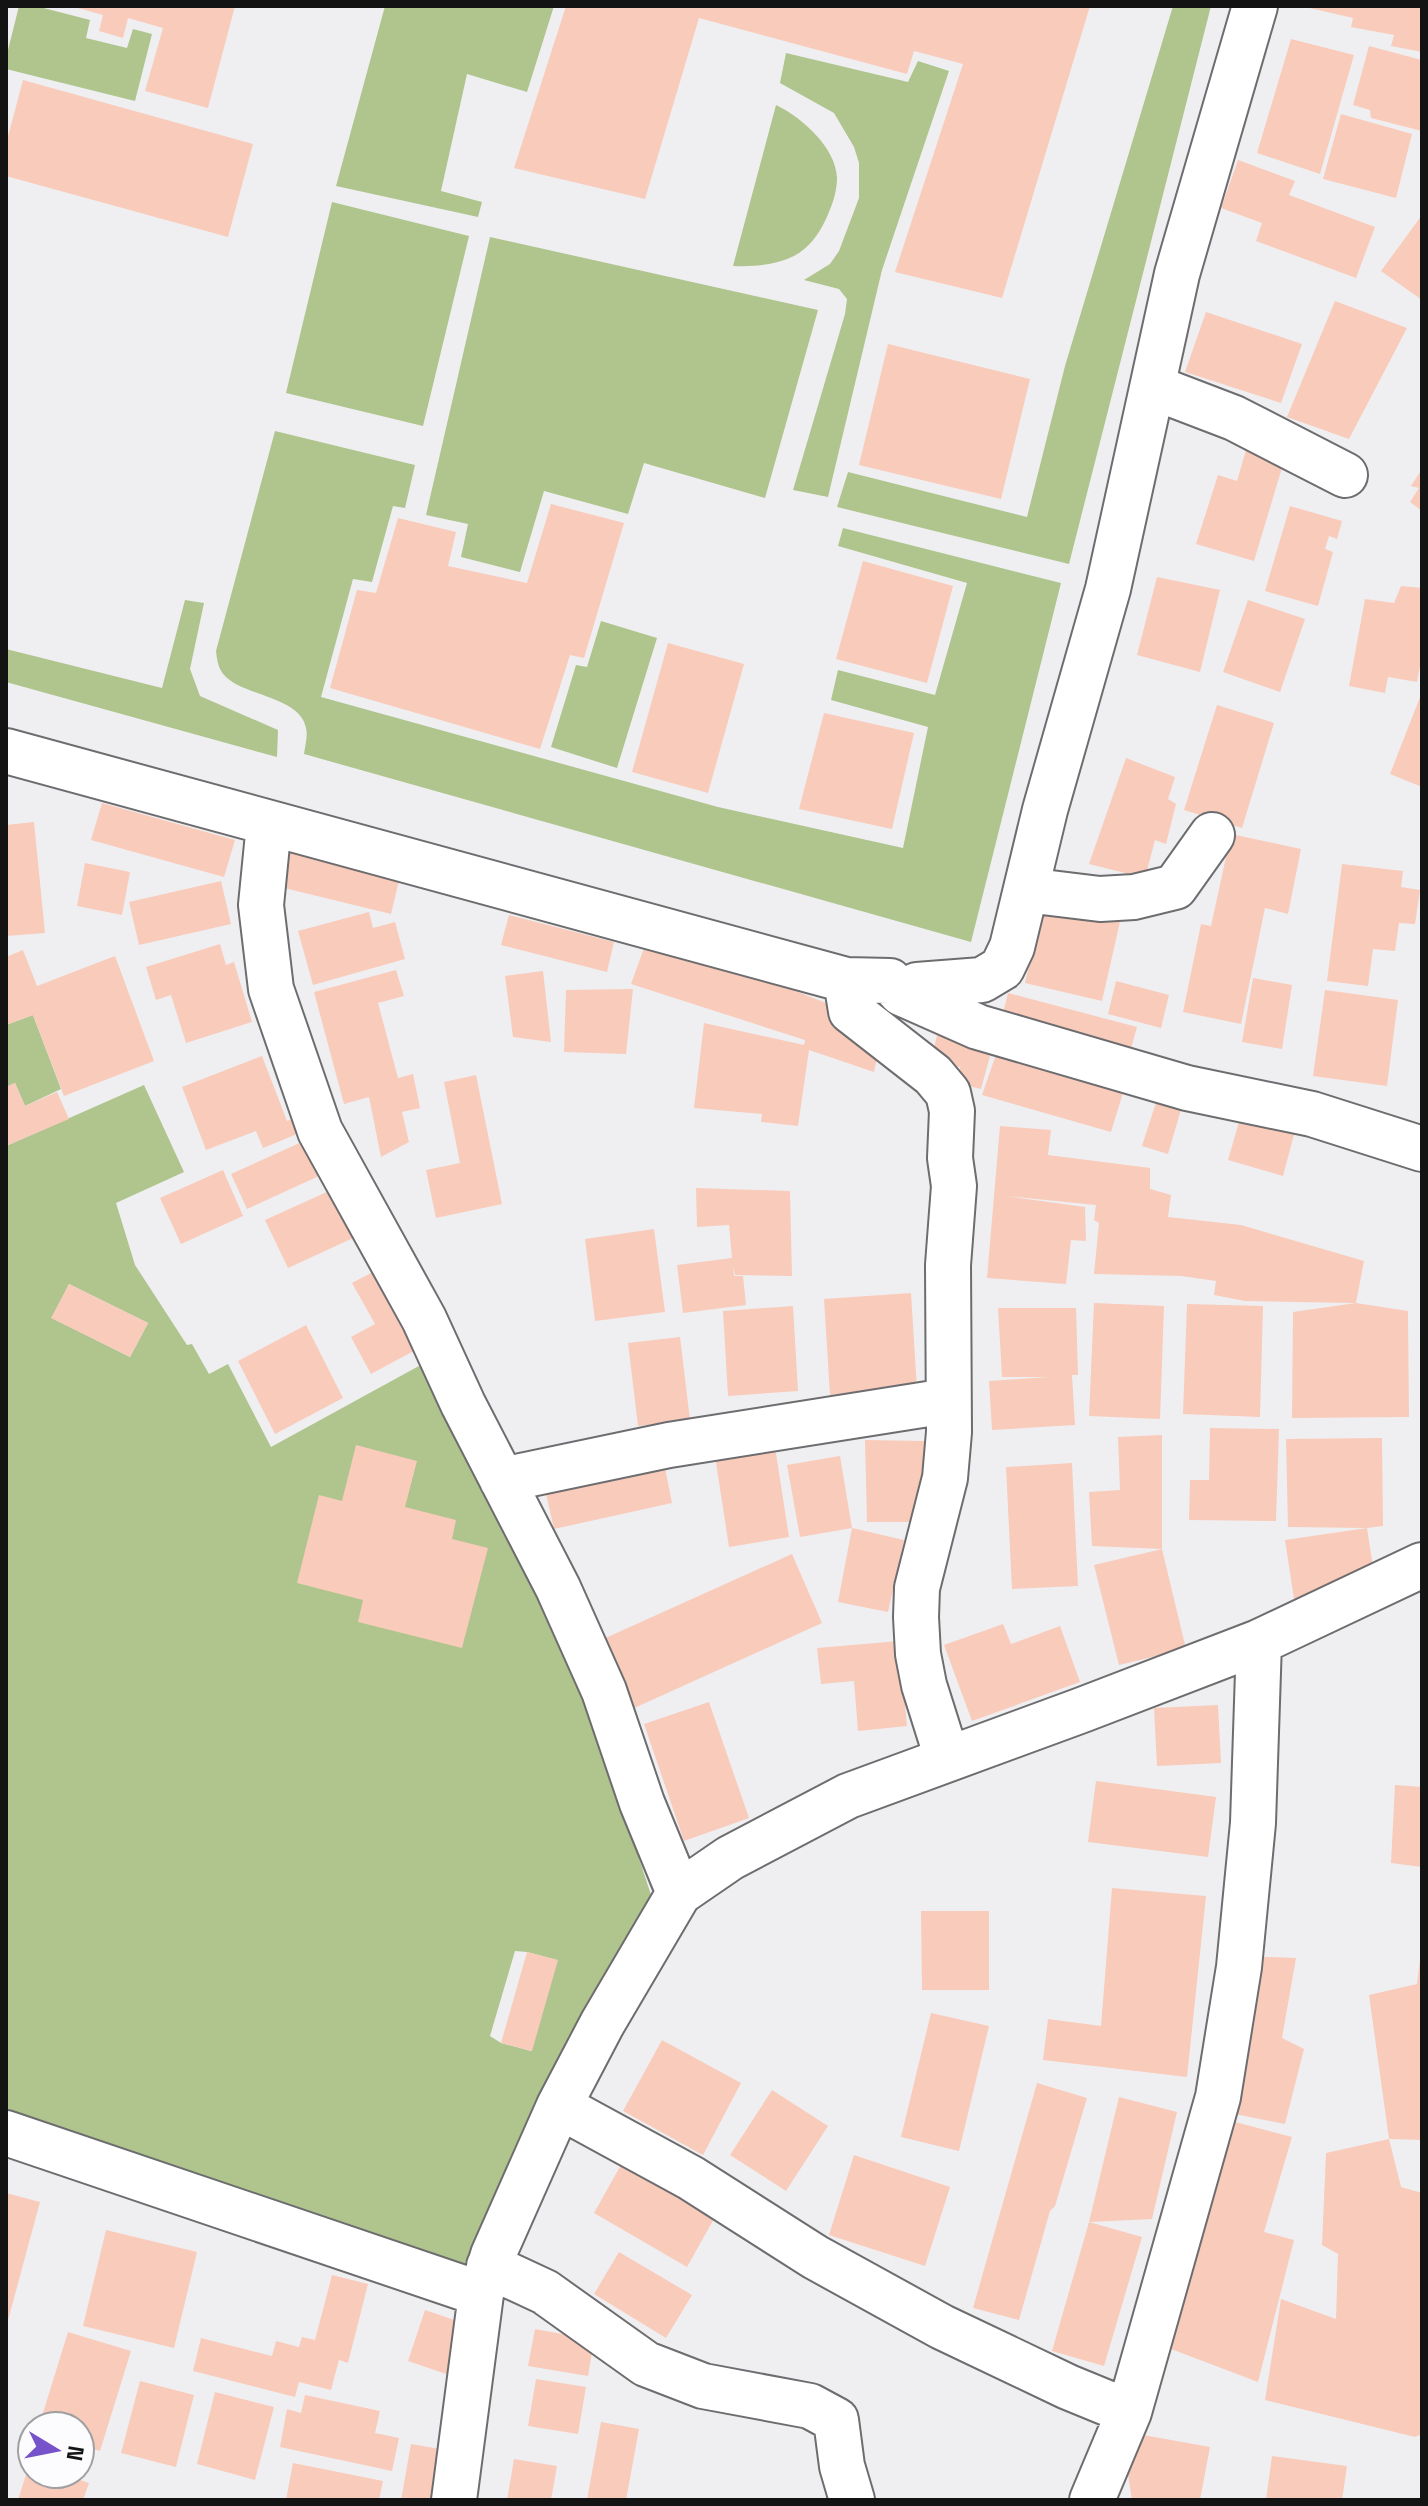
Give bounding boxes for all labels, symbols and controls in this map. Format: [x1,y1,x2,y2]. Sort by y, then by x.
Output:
north arrow [16,2410,96,2490]
text: N [61,2444,91,2463]

